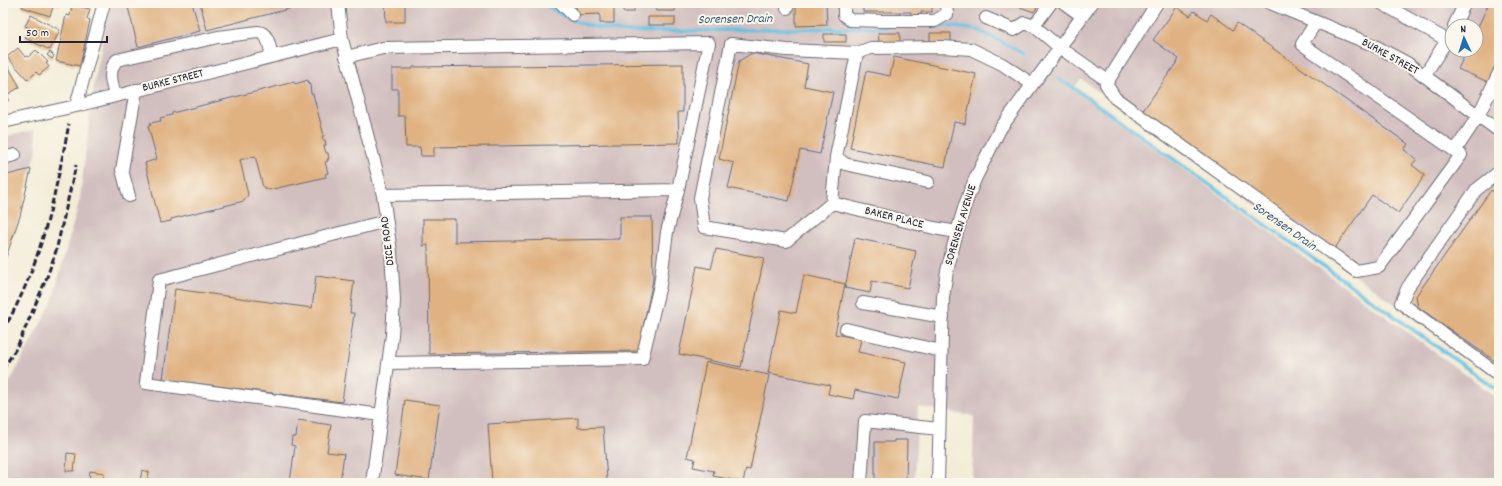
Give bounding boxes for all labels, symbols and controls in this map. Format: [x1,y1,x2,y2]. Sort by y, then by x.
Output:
water label: Sorensen Drain [698,10,773,30]
scale bar [20,18,107,44]
north arrow [1444,18,1484,58]
text: N [1460,22,1467,38]
text: 50 m [26,25,49,42]
street label: BURKE STREET [1358,34,1422,80]
street label: BURKE STREET [141,65,206,97]
street label: SORENSEN AVENUE [941,182,982,268]
water label: Sorensen Drain [1248,198,1321,257]
street label: BAKER PLACE [863,202,926,234]
street label: DICE ROAD [377,215,399,267]

